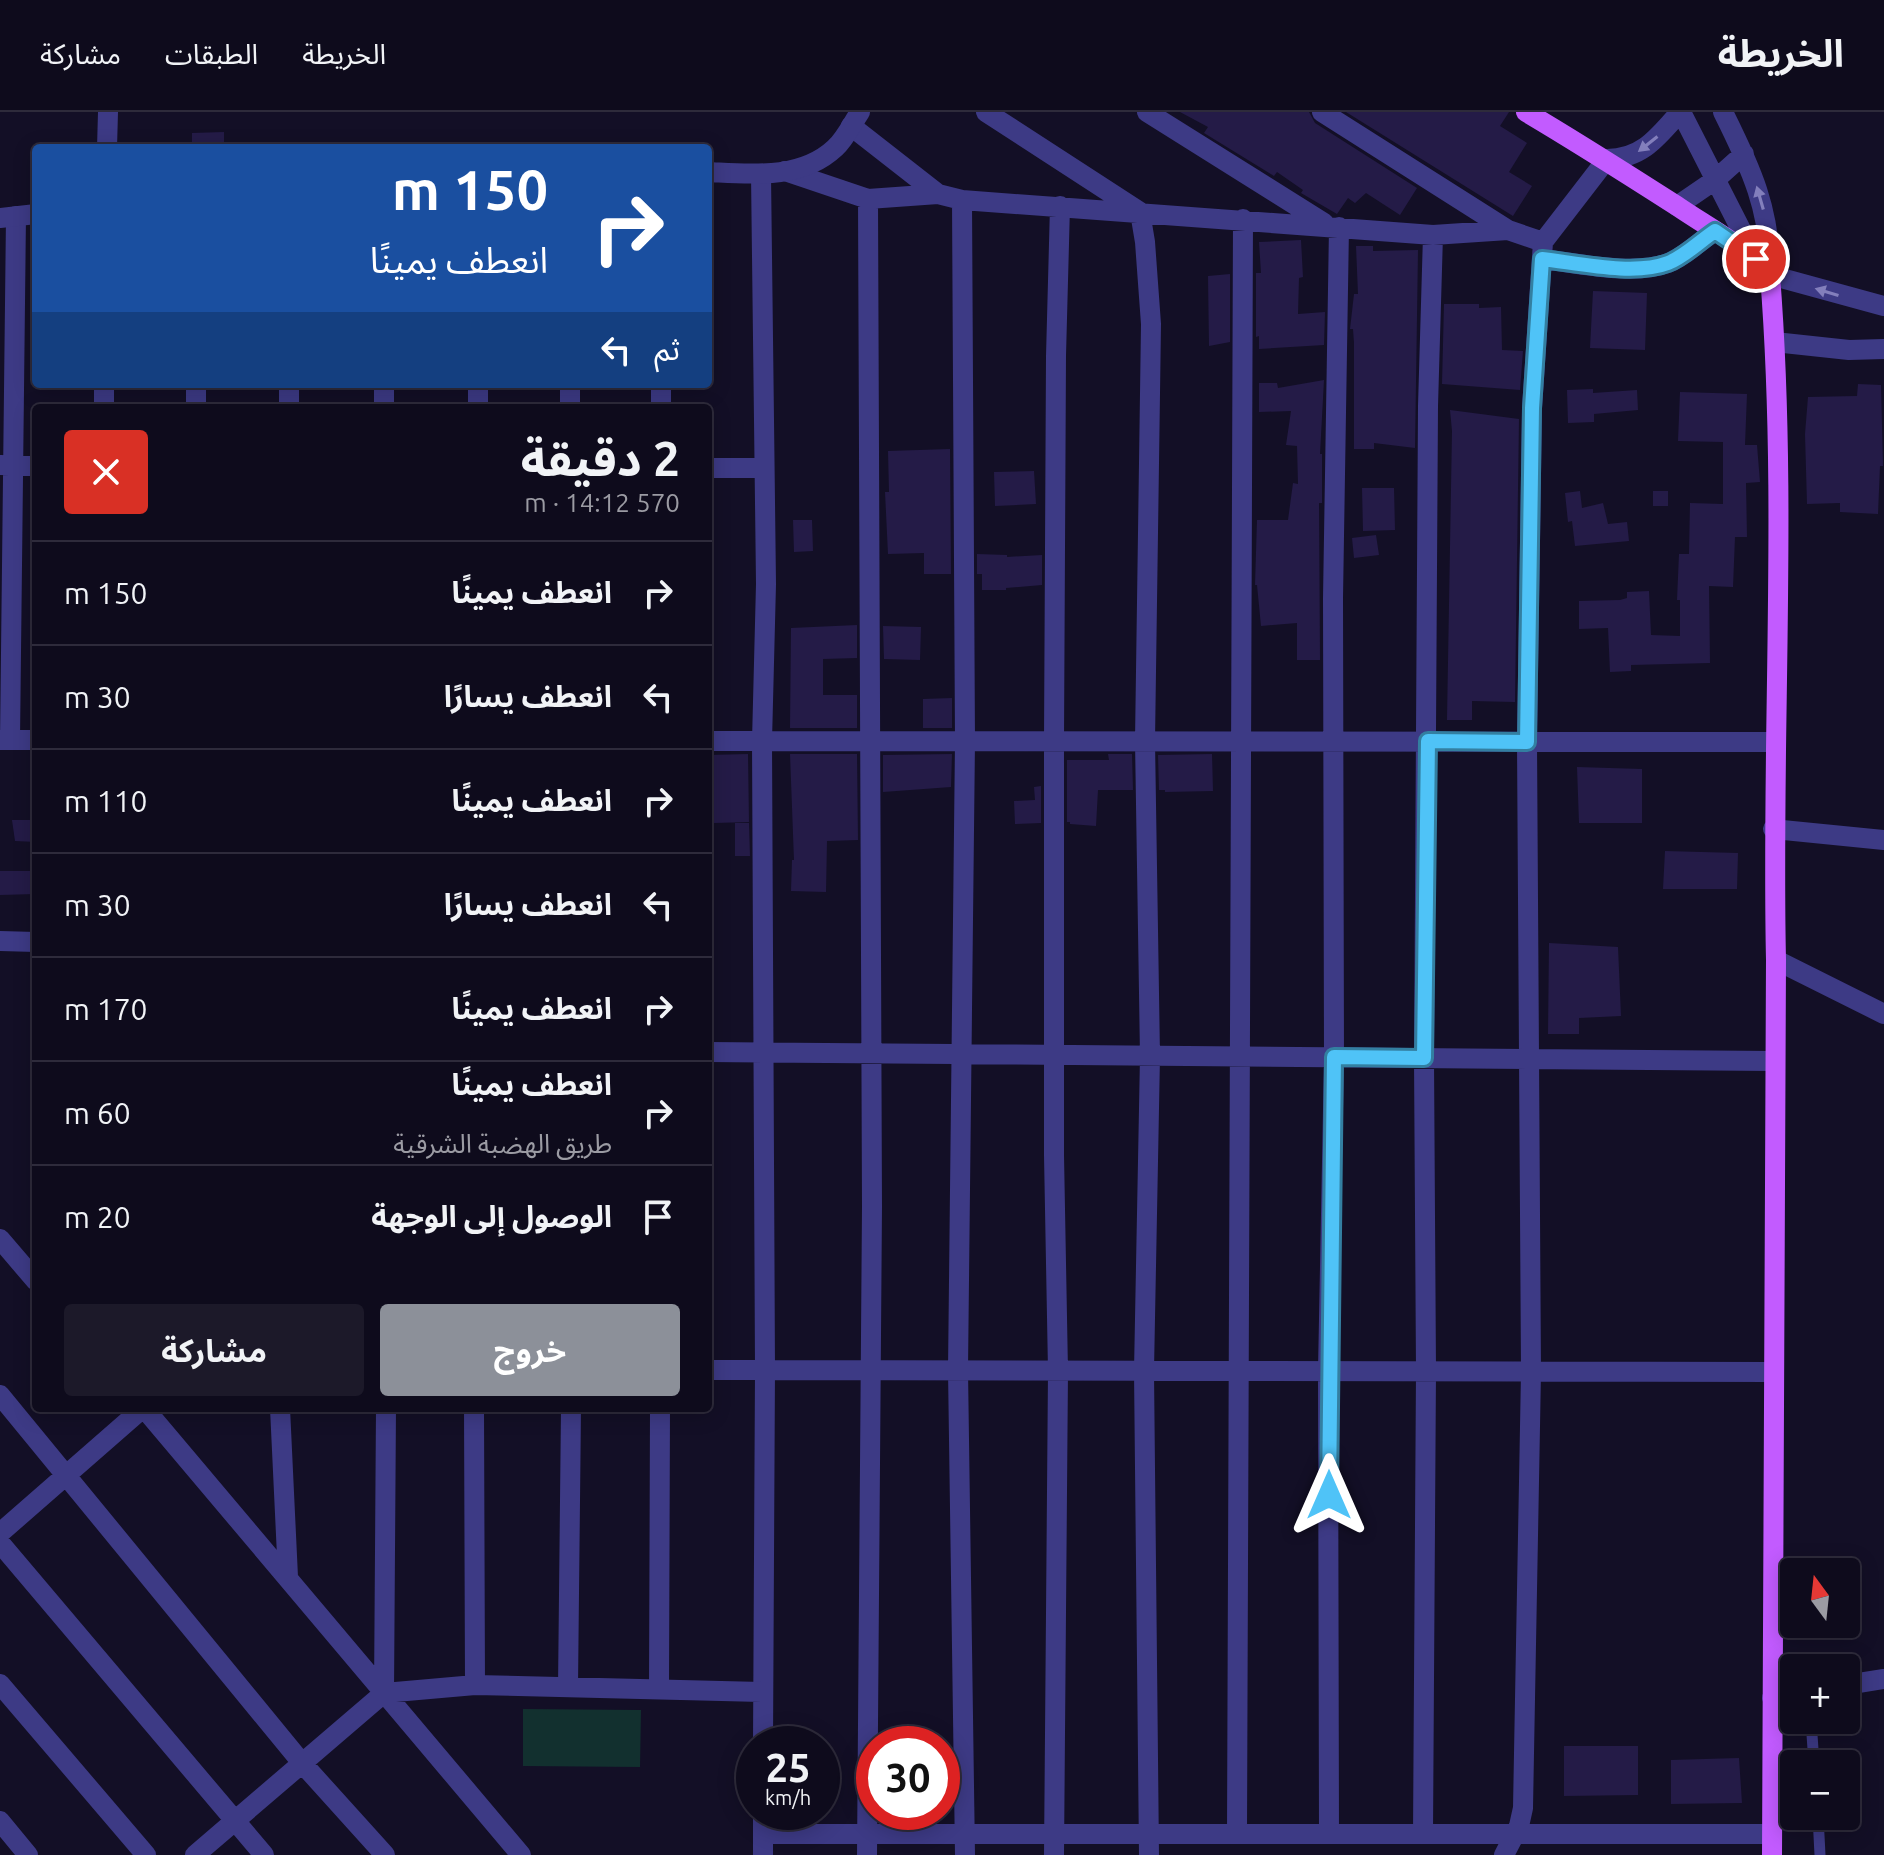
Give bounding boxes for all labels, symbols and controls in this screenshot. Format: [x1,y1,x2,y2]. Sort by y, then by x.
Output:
text: الخريطة [1718,32,1844,74]
text: مشاركة [40,38,121,69]
text: الطبقات [165,38,258,69]
text: الخريطة [302,38,386,69]
one-way arrow [1638,135,1658,151]
text: 150 m [392,158,548,221]
icon: right [576,176,680,280]
one-way arrow [1753,186,1766,210]
pin [1722,225,1790,293]
icon: arrive [1734,237,1778,281]
text: انعطف يمينًا [370,239,548,280]
one-way arrow [1814,285,1838,298]
icon: left [594,328,638,372]
text: ثم [654,332,680,366]
button: close [64,430,148,514]
text: 2 دقيقة [521,431,680,485]
text: 570 m · 14:12 [524,488,680,517]
icon: right [636,571,680,615]
text: انعطف يمينًا [452,575,612,609]
text: 150 m [64,576,148,610]
icon: left [636,675,680,719]
text: انعطف يسارًا [444,679,612,713]
text: 30 m [64,680,131,714]
icon: right [636,779,680,823]
text: انعطف يمينًا [452,783,612,817]
text: 110 m [64,784,148,818]
icon: left [636,883,680,927]
text: انعطف يسارًا [444,887,612,921]
text: 30 m [64,888,131,922]
icon: right [636,987,680,1031]
text: انعطف يمينًا [452,991,612,1025]
text: 170 m [64,992,148,1026]
text: انعطف يمينًا [452,1067,612,1101]
icon: right [636,1091,680,1135]
text: 60 m [64,1096,131,1130]
text: طريق الهضبة الشرقية [393,1129,612,1158]
icon: arrive [636,1195,680,1239]
text: الوصول إلى الوجهة [371,1199,612,1233]
text: 20 m [64,1200,131,1234]
button: مشاركة [64,1304,364,1396]
button: خروج [380,1304,680,1396]
position arrow [1287,1453,1371,1537]
north arrow [1780,1558,1860,1638]
map controls [1780,1558,1860,1830]
button: + [1780,1654,1860,1734]
speed limit sign: 30 [856,1726,960,1830]
text: 25 [765,1745,811,1790]
button: − [1780,1750,1860,1830]
text: km/h [765,1786,811,1809]

